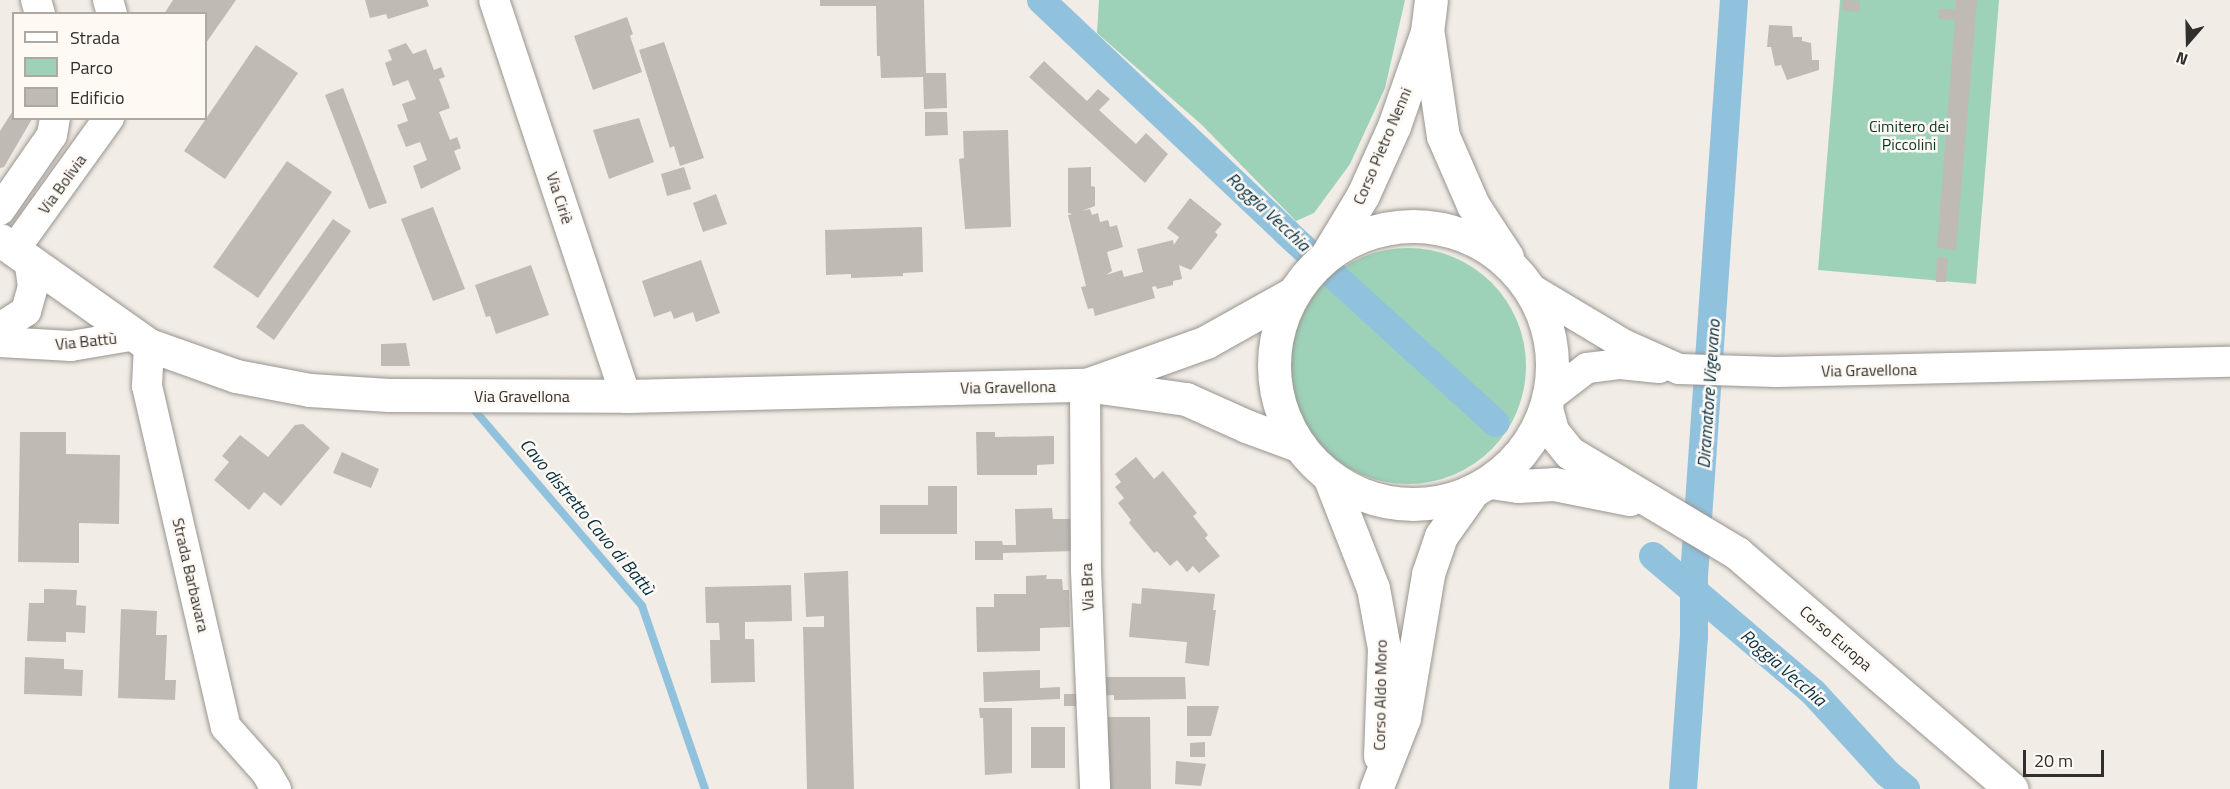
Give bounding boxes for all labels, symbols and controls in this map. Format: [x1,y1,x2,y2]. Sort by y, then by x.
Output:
legend [12,12,207,120]
north arrow [2158,12,2218,72]
text: Strada [70,24,120,51]
text: N [2173,46,2191,72]
text: Parco [70,54,113,81]
text: Edificio [70,84,124,111]
street label: Corso Pietro Nenni [1349,85,1415,207]
park label: Cimitero dei Piccolini [1869,116,1949,154]
street label: Via Bolivia [34,150,90,218]
water label: Roggia Vecchia [1222,168,1314,256]
street label: Via Ciriè [543,170,577,226]
water label: Diramatore Vigevano [1693,319,1725,469]
street label: Via Battù [54,328,118,354]
street label: Via Gravellona [1821,360,1917,380]
street label: Via Gravellona [960,377,1056,397]
street label: Via Gravellona [474,386,570,406]
water label: Cavo distretto Cavo di Battù [515,434,659,600]
street label: Strada Barbavara [169,516,213,634]
street label: Via Bra [1077,563,1097,611]
street label: Corso Europa [1796,601,1876,675]
water label: Roggia Vecchia [1736,625,1830,711]
street label: Corso Aldo Moro [1369,639,1391,751]
scale bar [2026,738,2107,776]
text: 20 m [2034,747,2073,774]

